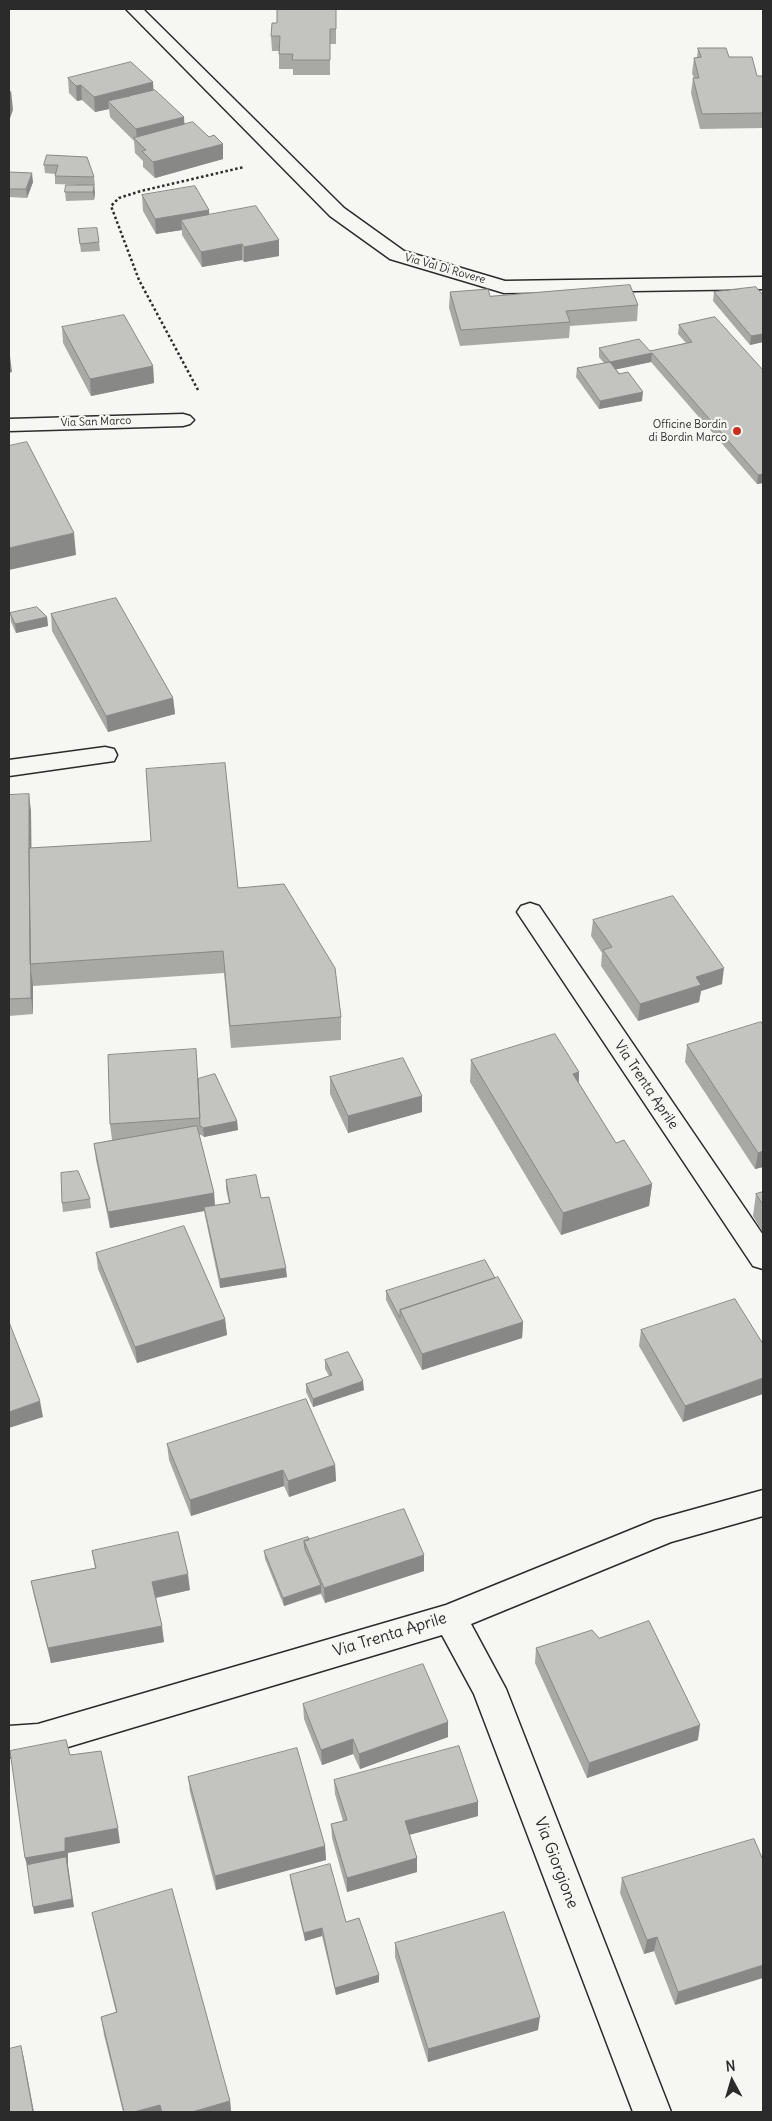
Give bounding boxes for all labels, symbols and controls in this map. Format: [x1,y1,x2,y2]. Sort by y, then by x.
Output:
street label: Via Val Di Rovere [403,251,487,287]
street label: Via San Marco [60,414,132,430]
place label: Officine Bordin di Bordin Marco [649,418,727,444]
marker: Officine Bordin di Bordin Marco [731,425,743,437]
street label: Via Trenta Aprile [610,1038,682,1132]
street label: Via Trenta Aprile [331,1609,449,1661]
street label: Via Giorgione [530,1815,582,1911]
north arrow [707,2056,757,2106]
text: N [725,2057,736,2076]

